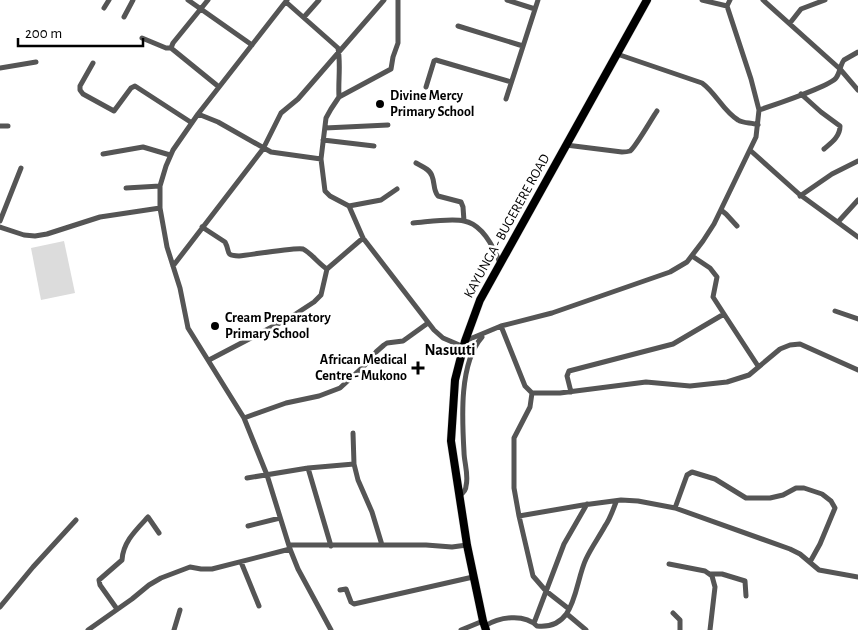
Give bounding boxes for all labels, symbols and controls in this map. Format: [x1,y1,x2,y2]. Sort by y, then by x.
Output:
scale bar [18,15,142,47]
text: 200 m [25,26,62,41]
place label: Divine Mercy Primary School [390,89,475,119]
marker: Divine Mercy Primary School [374,98,386,110]
street label: KAYUNGA - BUGERERE ROAD [462,152,552,300]
place label: Cream Preparatory Primary School [225,311,331,341]
marker: Cream Preparatory Primary School [209,320,221,332]
district label: Nasuuti [425,342,476,358]
place label: African Medical Centre - Mukono [315,353,407,383]
marker: African Medical Centre - Mukono [411,361,425,375]

